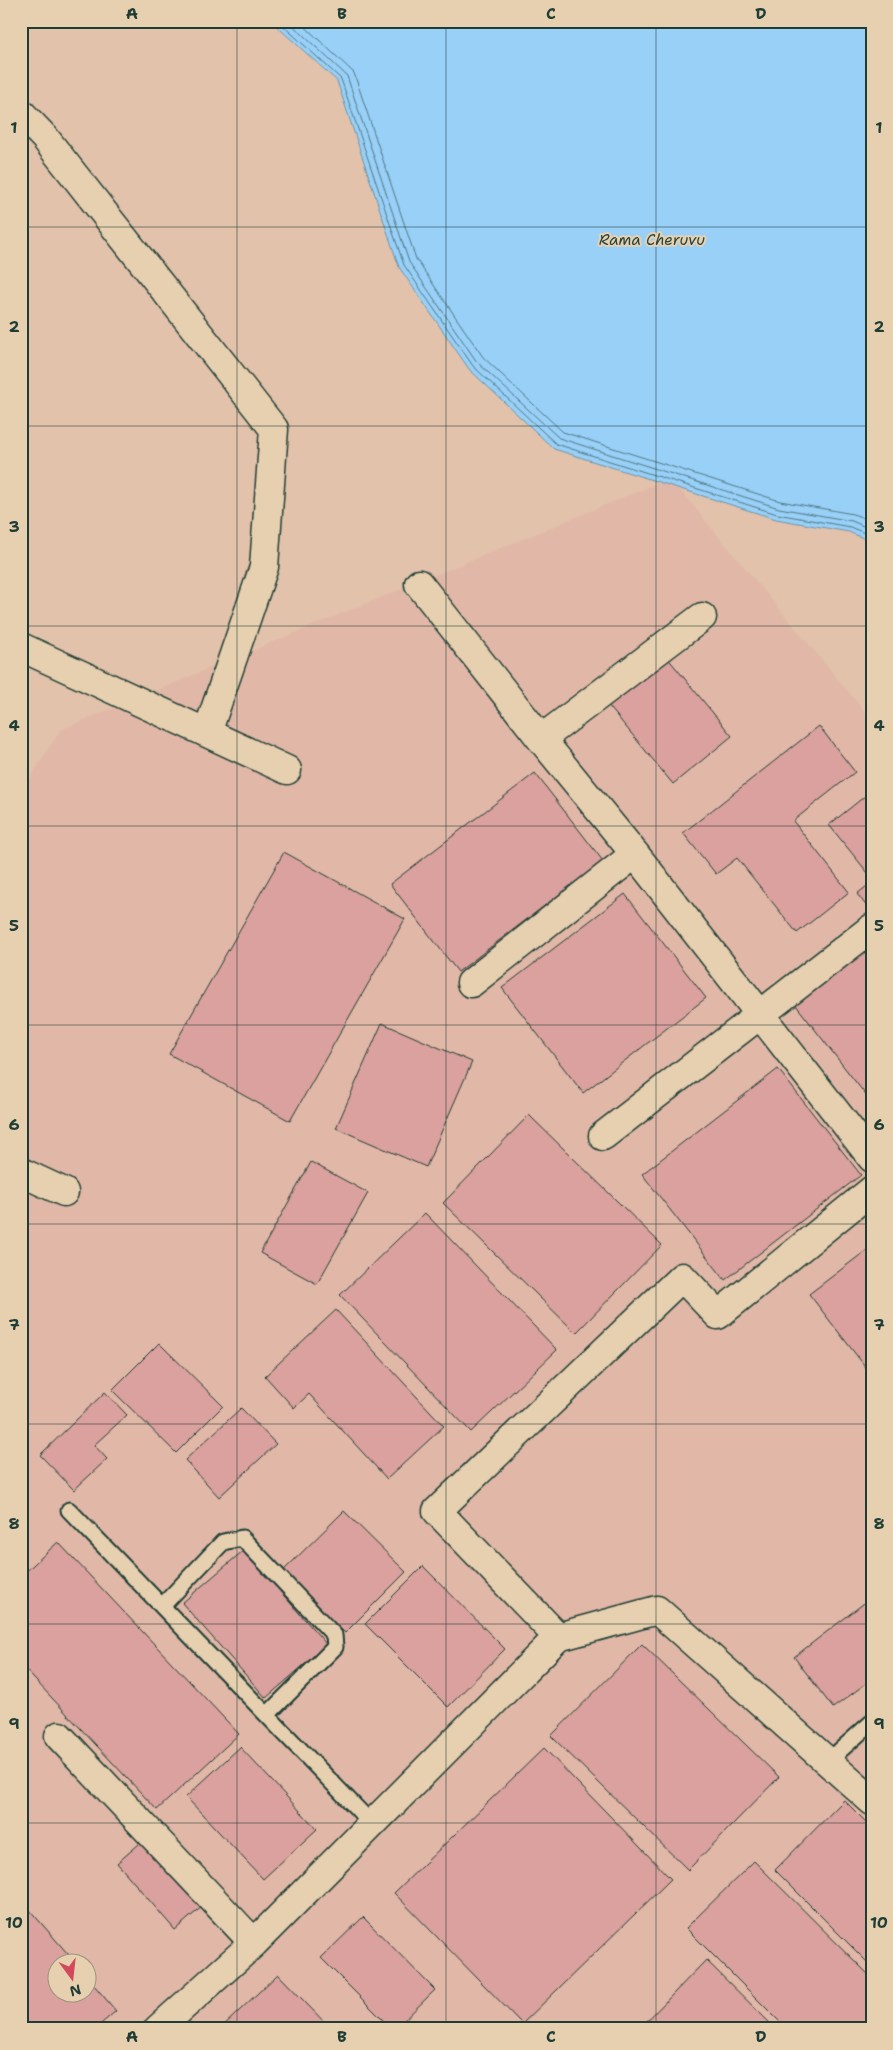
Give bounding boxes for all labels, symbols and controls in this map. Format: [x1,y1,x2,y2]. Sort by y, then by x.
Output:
text: A [126,3,138,24]
text: B [337,3,347,24]
text: C [546,3,556,24]
text: D [755,3,767,24]
text: 1 [10,117,18,138]
text: 1 [875,117,883,138]
water label: Rama Cheruvu [599,230,705,250]
text: 2 [8,316,20,337]
text: 2 [873,316,885,337]
text: 3 [8,516,20,537]
text: 3 [873,516,885,537]
text: 4 [8,715,20,736]
text: 4 [873,715,885,736]
text: 5 [9,915,19,936]
text: 5 [874,915,884,936]
text: 6 [8,1114,20,1135]
text: 6 [873,1114,885,1135]
text: 7 [8,1314,20,1335]
text: 7 [873,1314,885,1335]
text: 8 [8,1513,20,1534]
text: 8 [873,1513,885,1534]
text: 9 [8,1713,20,1734]
text: 9 [873,1713,885,1734]
text: 10 [5,1912,23,1933]
text: 10 [870,1912,888,1933]
north arrow [48,1952,98,2002]
text: N [68,1980,83,2001]
text: A [126,2026,138,2047]
text: B [337,2026,347,2047]
text: C [546,2026,556,2047]
text: D [755,2026,767,2047]

